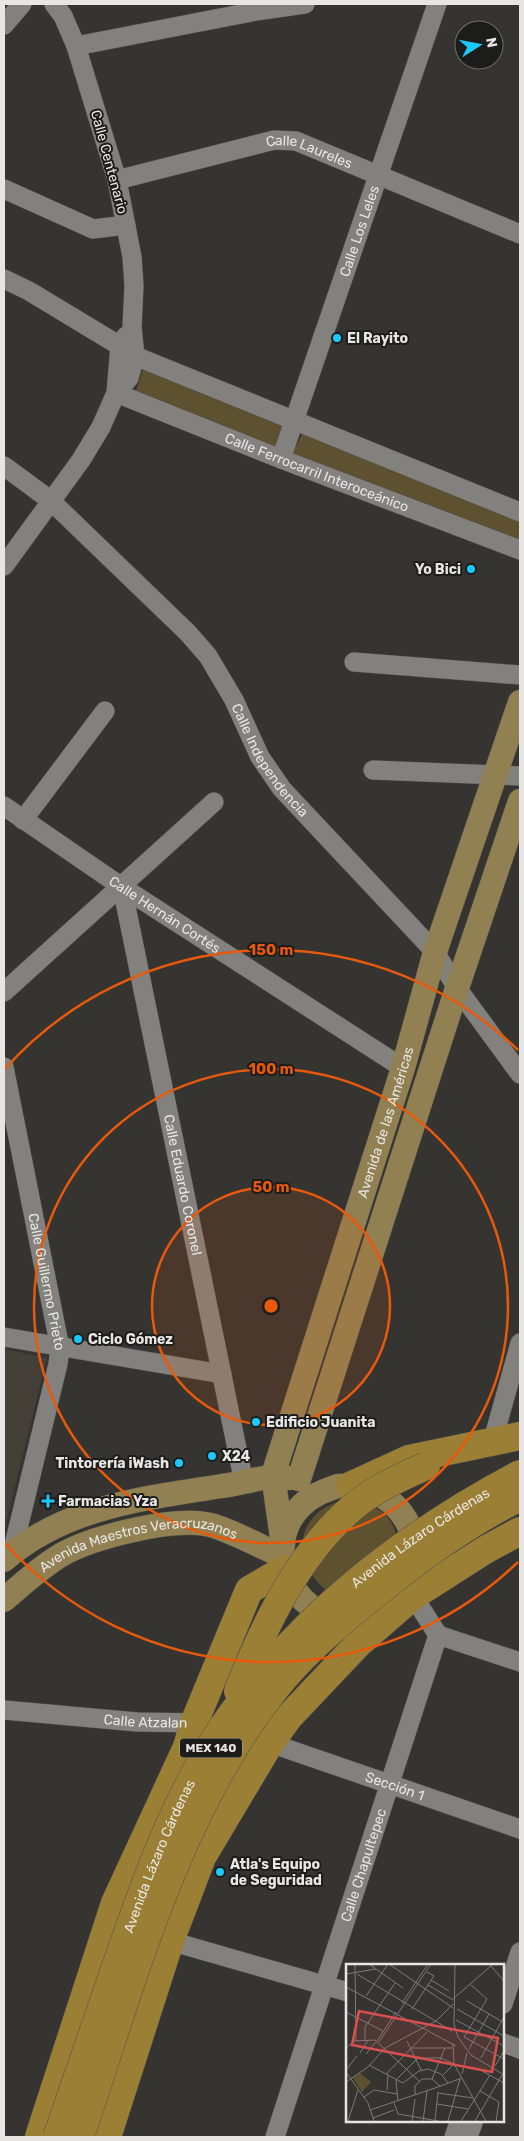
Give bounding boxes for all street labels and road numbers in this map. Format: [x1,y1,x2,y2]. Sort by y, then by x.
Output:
street label: Calle Centenario [87,108,131,216]
street label: Calle Laureles [264,132,355,172]
street label: Calle Los Leles [336,183,383,279]
street label: Calle Ferrocarril Interoceánico [223,429,411,515]
street label: Calle Independencia [228,701,312,820]
street label: Calle Hernán Cortés [106,872,224,957]
street label: Avenida de las Américas [354,1045,417,1200]
street label: Calle Eduardo Coronel [160,1113,206,1257]
street label: Calle Guillermo Prieto [25,1212,69,1352]
street label: Avenida Lázaro Cárdenas [347,1484,492,1591]
street label: Avenida Maestros Veracruzanos [36,1514,241,1576]
street label: Calle Atzalan [103,1711,187,1731]
road number: MEX 140 [180,1739,242,1758]
street label: Sección 1 [363,1768,427,1804]
street label: Avenida Lázaro Cárdenas [120,1776,199,1935]
street label: Calle Chapultepec [337,1806,390,1924]

